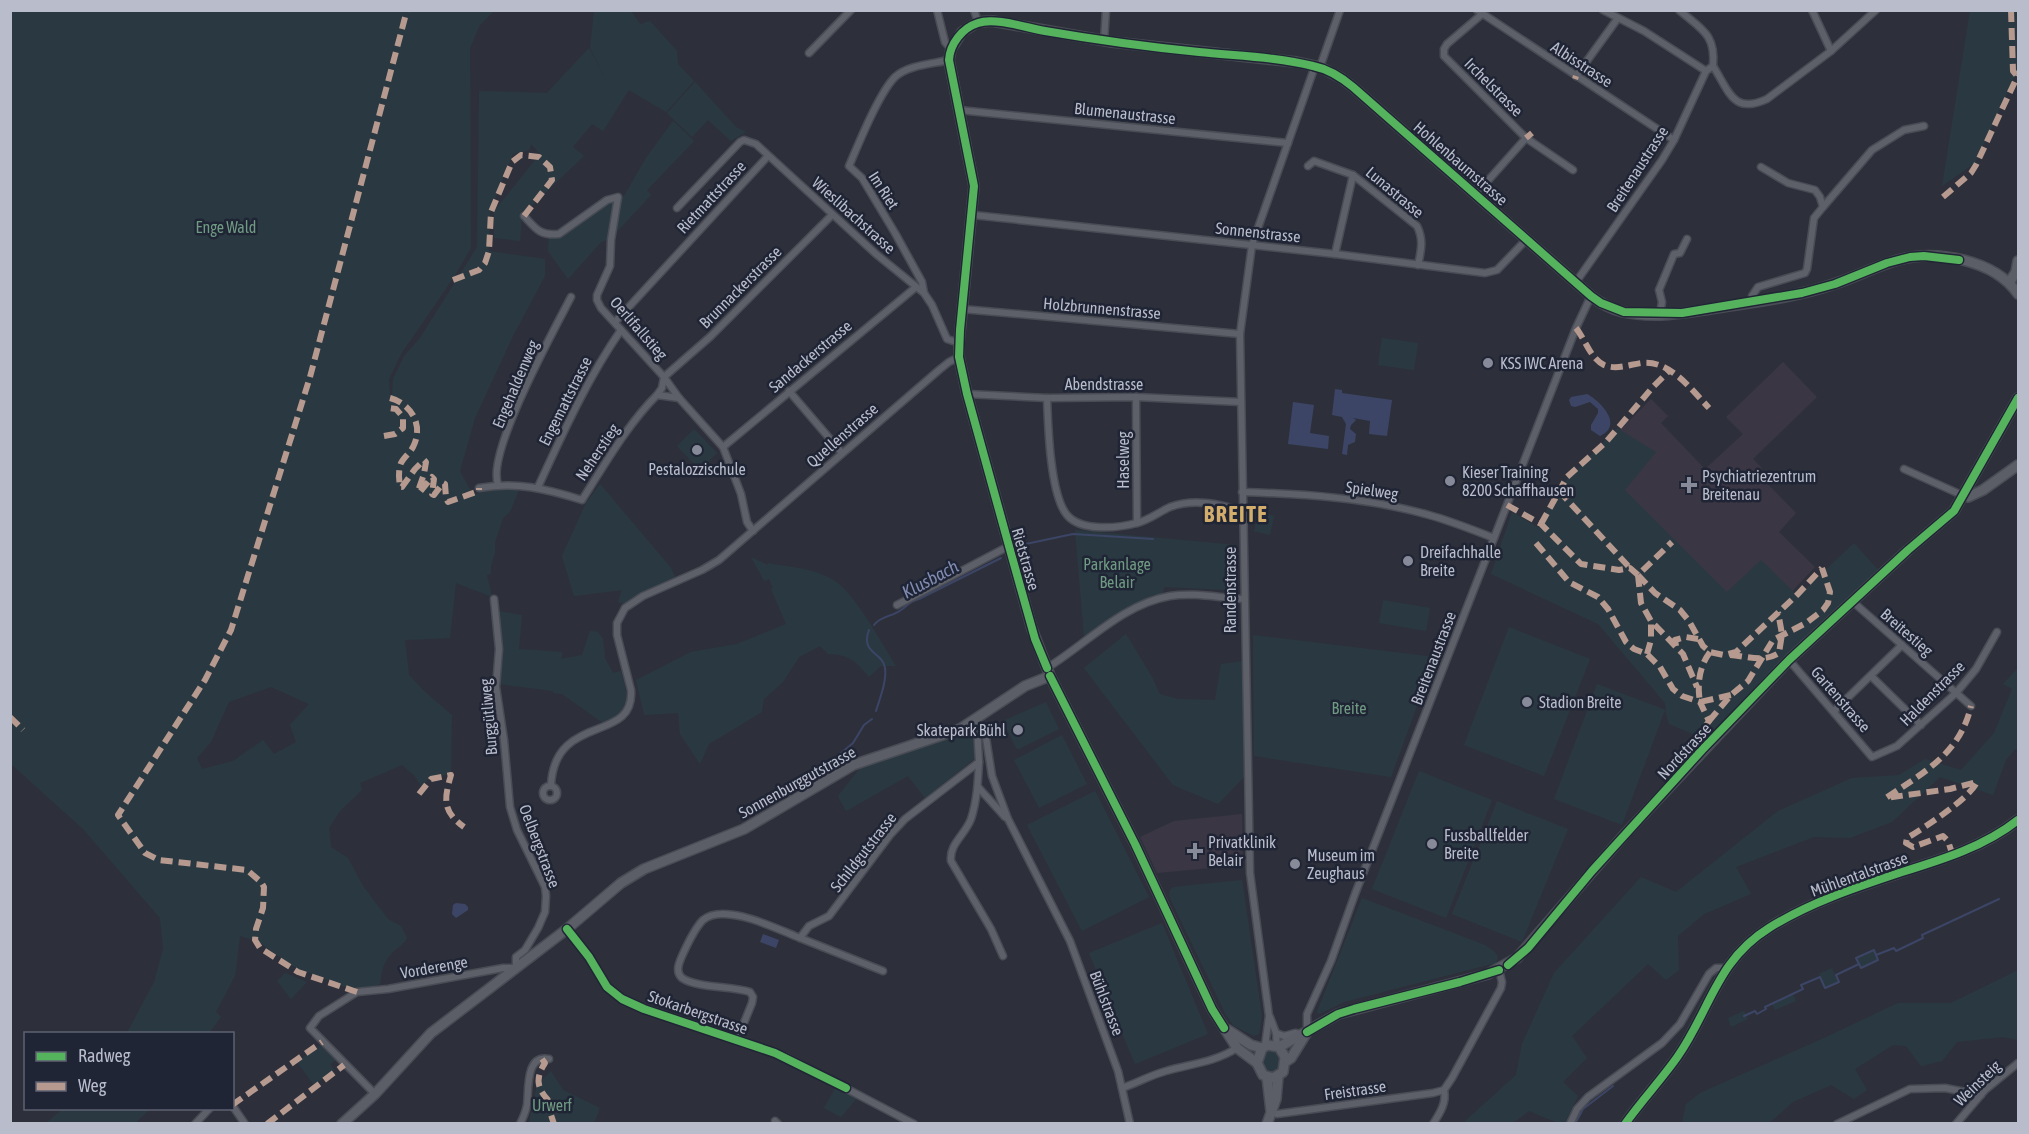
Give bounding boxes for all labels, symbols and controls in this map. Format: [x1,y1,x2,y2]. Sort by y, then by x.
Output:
street label: Albisstrasse [1548,37,1616,91]
street label: Irchelstrasse [1461,54,1527,120]
street label: Blumenaustrasse [1073,99,1177,127]
street label: Hohlenbaumstrasse [1410,117,1512,209]
street label: Breitenaustrasse [1603,123,1671,215]
street label: Rietmattstrasse [673,157,749,237]
street label: Lunastrasse [1362,163,1428,221]
street label: Im Riet [865,168,903,213]
street label: Wieslibachstrasse [809,173,899,257]
park label: Enge Wald [196,218,256,237]
street label: Sonnenstrasse [1215,219,1301,245]
street label: Brunnackerstrasse [695,242,785,332]
street label: Oerlifallstieg [606,293,671,364]
street label: Holzbrunnenstrasse [1042,294,1162,322]
street label: Sandackerstrasse [765,316,855,396]
street label: Engehaldenweg [488,337,543,431]
street label: Engemattstrasse [535,354,596,449]
place label: KSS IWC Arena [1500,354,1583,372]
marker: KSS IWC Arena [1481,356,1495,370]
street label: Abendstrasse [1065,375,1143,393]
street label: Quellenstrasse [803,399,881,471]
street label: Neherstieg [571,420,623,484]
street label: Haselweg [1114,431,1133,489]
marker: Pestalozzischule [690,443,704,457]
place label: Pestalozzischule [648,460,746,478]
place label: Kieser Training 8200 Schaffhausen [1462,463,1574,499]
place label: Psychiatriezentrum Breitenau [1702,467,1816,503]
marker: Kieser Training 8200 Schaffhausen [1443,474,1457,488]
marker: Psychiatriezentrum Breitenau [1680,476,1698,494]
street label: Spielweg [1344,477,1400,504]
district label: BREITE [1204,501,1268,527]
street label: Rietstrasse [1008,526,1044,592]
place label: Dreifachhalle Breite [1420,543,1501,579]
street label: Randenstrasse [1221,547,1239,633]
marker: Dreifachhalle Breite [1401,554,1415,568]
water label: Klusbach [898,555,962,603]
park label: Parkanlage Belair [1083,555,1151,591]
street label: Breitestieg [1877,605,1937,660]
street label: Breitenaustrasse [1407,609,1459,707]
street label: Haldenstrasse [1896,657,1968,729]
street label: Gartenstrasse [1808,663,1874,735]
street label: Burggütliweg [476,678,501,756]
place label: Stadion Breite [1539,693,1621,711]
marker: Stadion Breite [1520,695,1534,709]
park label: Breite [1332,699,1366,717]
street label: Nordstrasse [1654,719,1714,783]
place label: Skatepark Bühl [917,721,1007,740]
marker: Skatepark Bühl [1011,723,1025,737]
street label: Sonnenburggutstrasse [735,742,859,822]
street label: Oelbergstrasse [515,802,564,890]
street label: Schildgutstrasse [826,809,900,896]
place label: Fussballfelder Breite [1444,826,1528,862]
place label: Privatklinik Belair [1208,833,1276,869]
marker: Fussballfelder Breite [1425,837,1439,851]
marker: Privatklinik Belair [1186,842,1204,860]
place label: Museum im Zeughaus [1307,846,1375,883]
street label: Mühlentalstrasse [1808,848,1910,900]
marker: Museum im Zeughaus [1288,857,1302,871]
street label: Vorderenge [399,952,469,983]
street label: Bühlstrasse [1086,968,1128,1038]
street label: Stokarbergstrasse [645,986,750,1038]
legend [24,1032,234,1110]
text: Radweg [78,1045,131,1066]
street label: Weinsteig [1950,1056,2005,1110]
text: Weg [78,1075,107,1096]
street label: Freistrasse [1323,1077,1387,1103]
park label: Urwerf [532,1096,572,1114]

